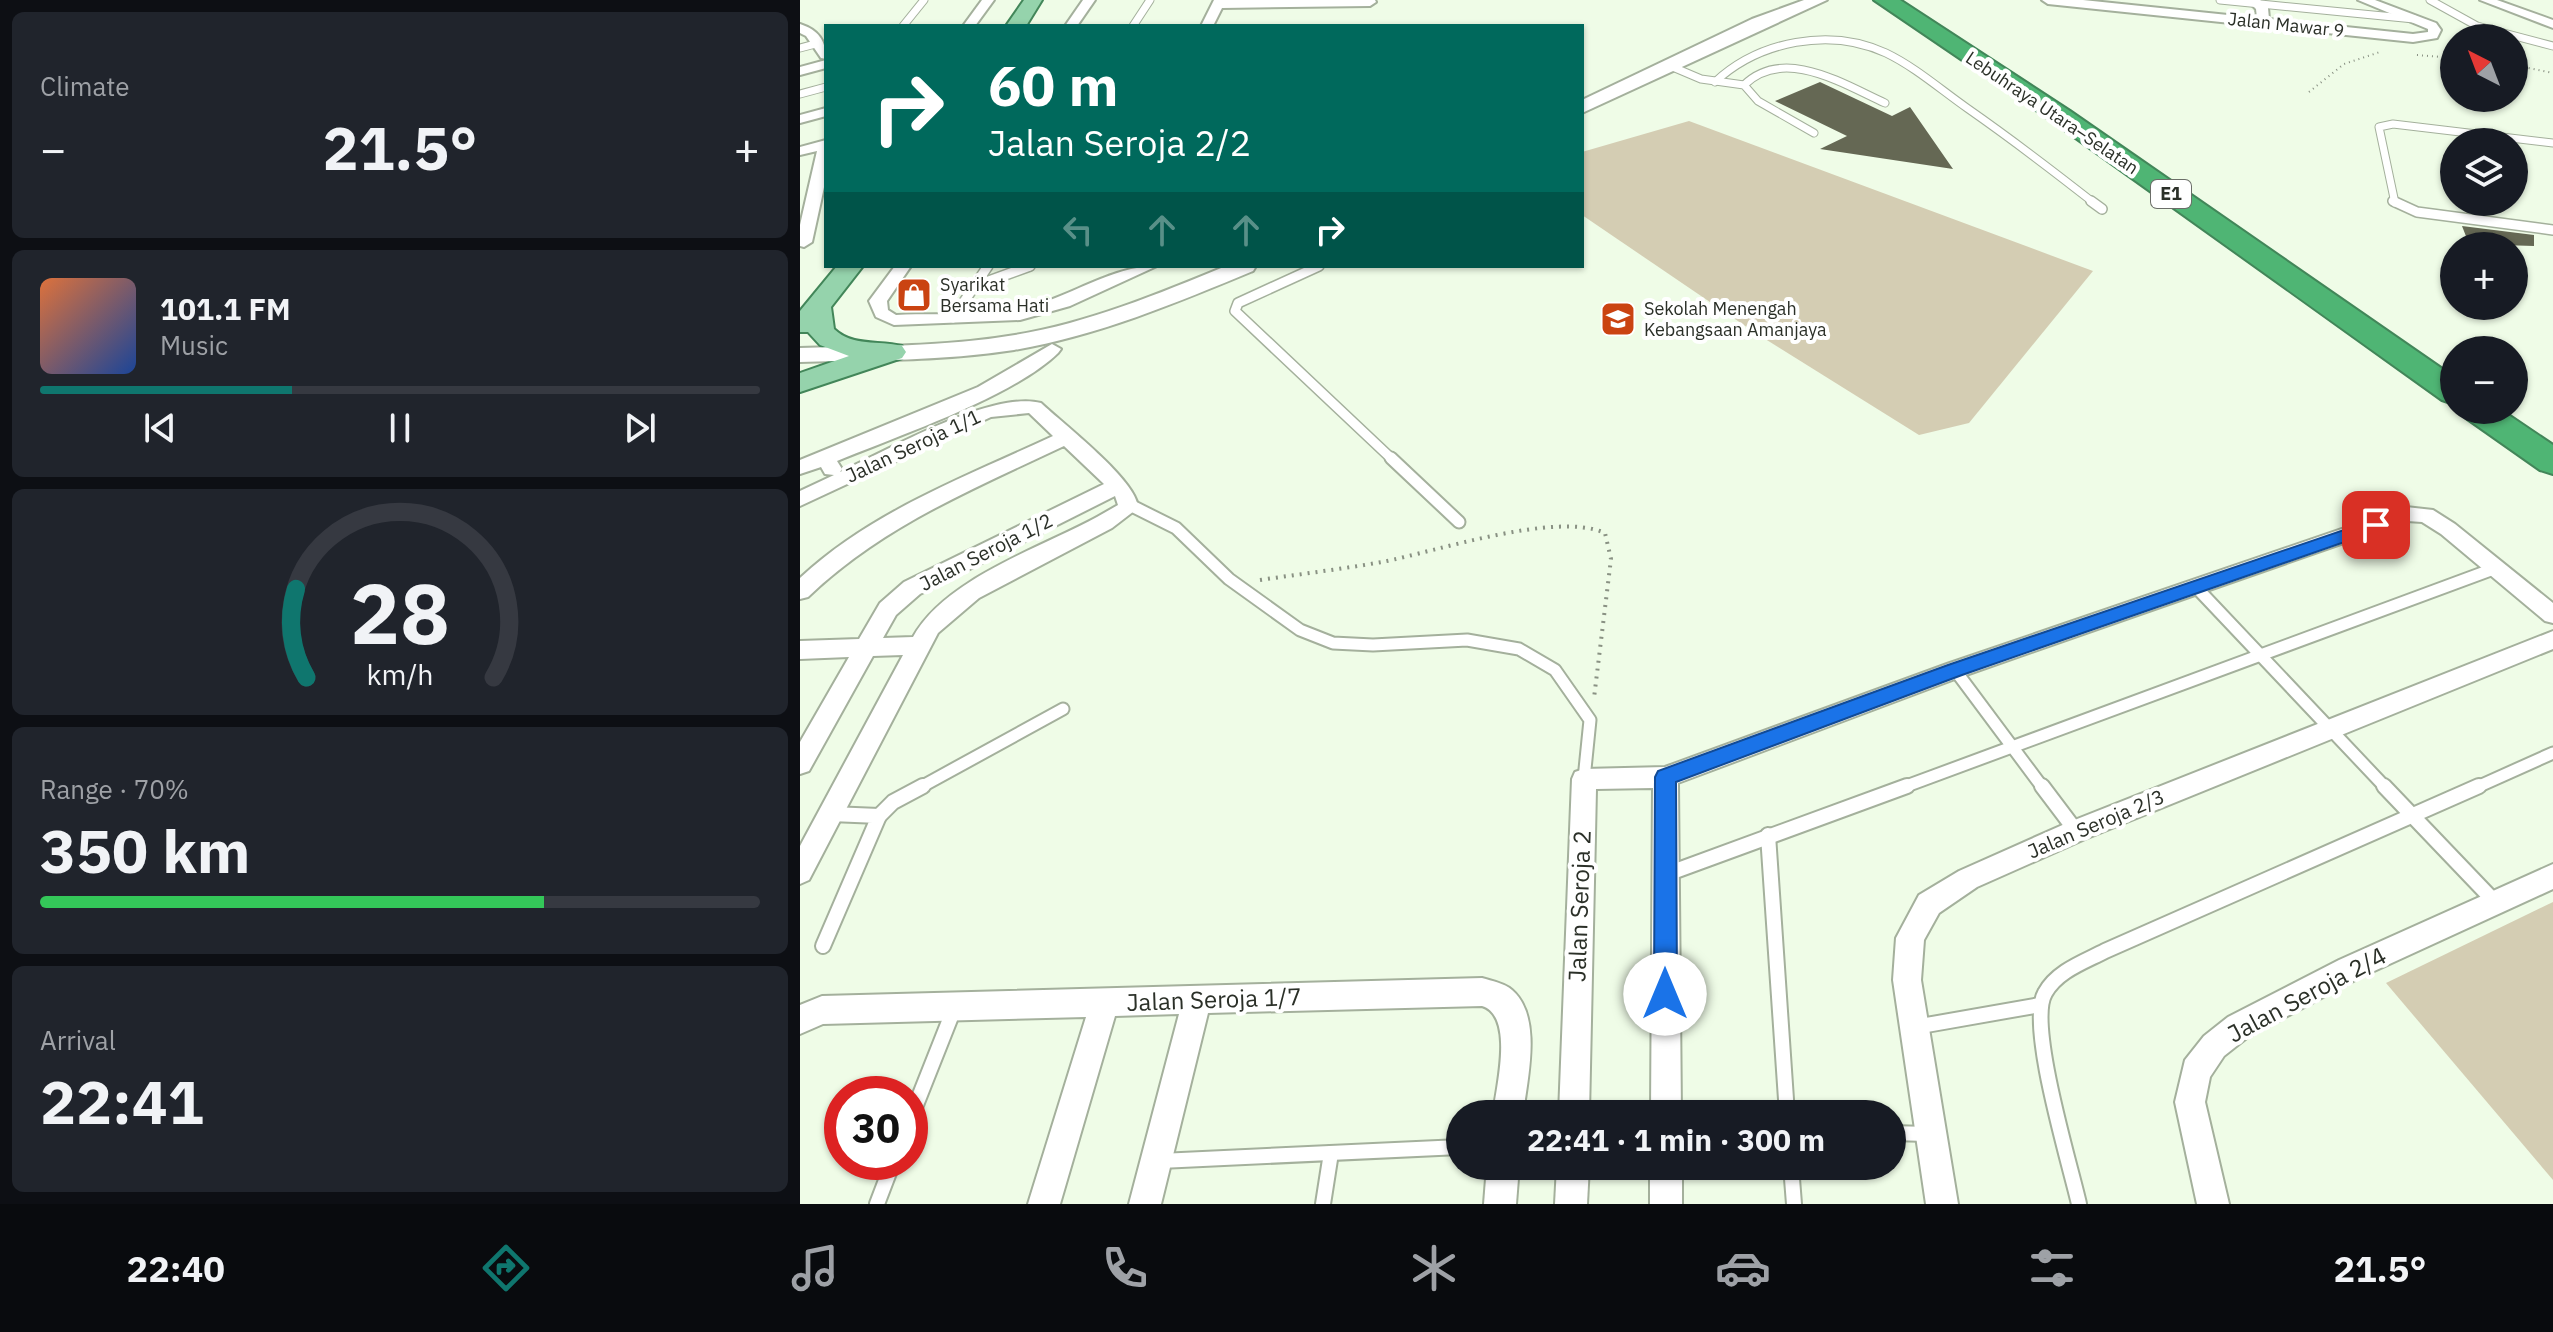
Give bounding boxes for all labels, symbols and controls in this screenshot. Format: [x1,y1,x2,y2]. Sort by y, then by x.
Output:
street label: Jalan Mawar 9 [2227,7,2345,42]
north arrow [2440,24,2528,112]
map controls [2440,24,2528,424]
street label: Lebuhraya Utara–Selatan [1961,46,2143,179]
text: 60 m [988,49,1118,121]
icon: right [856,56,960,160]
text: Climate [40,69,130,103]
text: 21.5° [323,108,477,187]
text: Jalan Seroja 2/2 [988,119,1251,166]
text: − [40,120,66,177]
text: + [734,120,760,177]
button: layers [2440,128,2528,216]
road number: E1 [2151,180,2191,208]
icon: left [1056,208,1100,252]
icon: ahead [1140,208,1184,252]
icon: ahead [1224,208,1268,252]
icon: right [1308,208,1352,252]
button: + [2440,232,2528,320]
place label: Syarikat Bersama Hati [940,273,1049,317]
shop icon: Syarikat Bersama Hati [895,276,933,314]
text: 101.1 FM [160,289,291,328]
place label: Sekolah Menengah Kebangsaan Amanjaya [1644,297,1827,341]
school or university icon: Sekolah Menengah Kebangsaan Amanjaya [1599,300,1637,338]
text: Music [160,328,228,362]
button: − [2440,336,2528,424]
street label: Jalan Seroja 1/1 [841,402,985,489]
icon: previous [138,406,182,450]
icon: pause [378,406,422,450]
icon: next [618,406,662,450]
pin [2342,491,2410,559]
icon: arrive [2354,503,2398,547]
street label: Jalan Seroja 1/2 [915,506,1057,597]
text: 28 [350,559,450,667]
text: km/h [366,656,434,693]
text: Range · 70% [40,772,189,806]
street label: Jalan Seroja 2/3 [2023,783,2168,865]
text: 350 km [40,811,250,890]
street label: Jalan Seroja 2 [1560,830,1598,982]
street label: Jalan Seroja 2/4 [2222,939,2391,1049]
position arrow [1623,952,1707,1036]
street label: Jalan Seroja 1/7 [1126,980,1302,1018]
text: Arrival [40,1023,116,1057]
text: 22:41 [40,1062,204,1141]
speed limit sign: 30 [824,1076,928,1180]
text: 22:41 · 1 min · 300 m [1527,1120,1825,1159]
icon: directions [478,1240,534,1296]
icon: music [787,1240,843,1296]
icon: phone [1097,1240,1153,1296]
icon: climate [1406,1240,1462,1296]
icon: car [1715,1240,1771,1296]
icon: filters [2024,1240,2080,1296]
text: 22:40 [127,1245,225,1292]
text: 21.5° [2333,1245,2426,1292]

